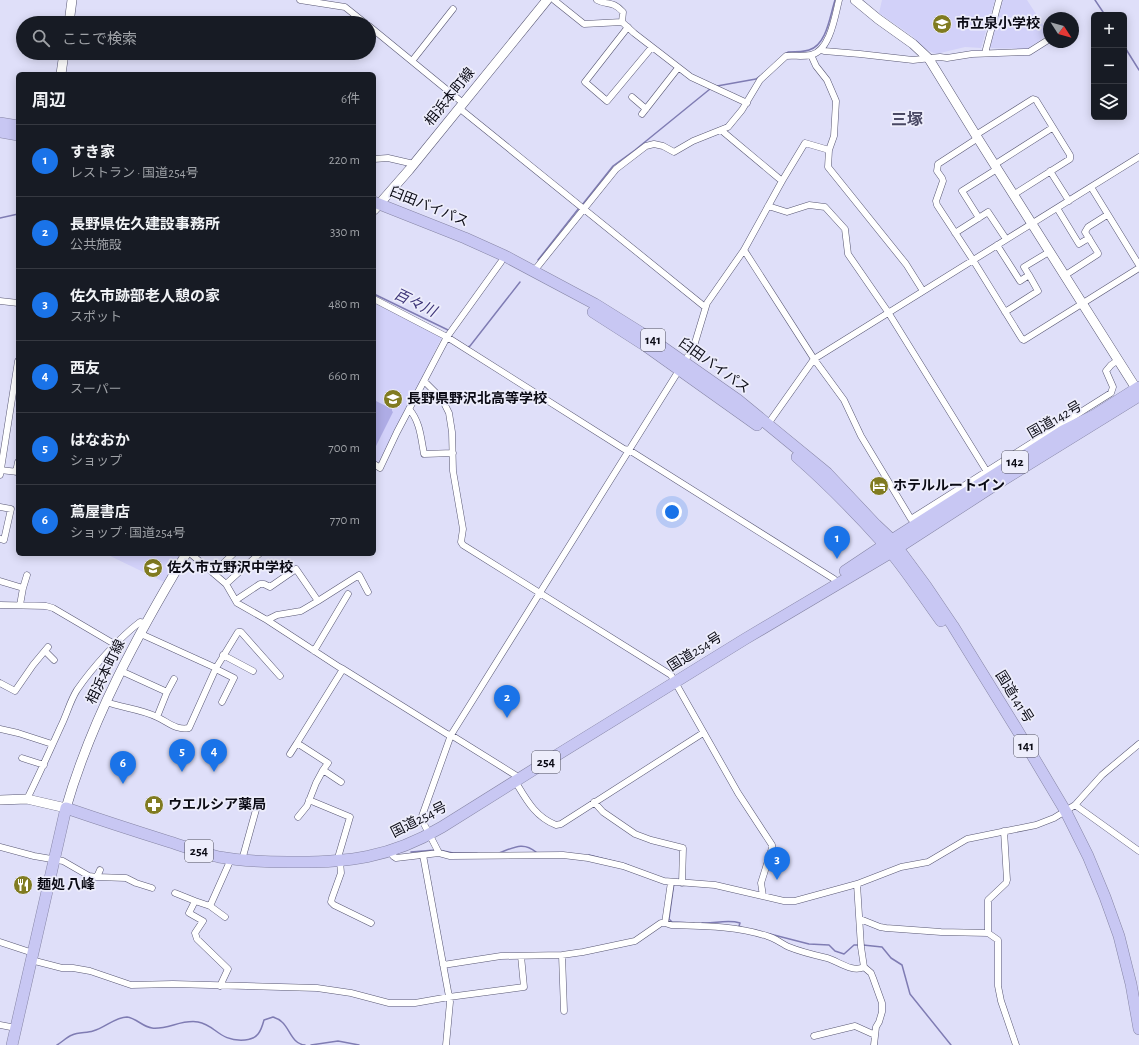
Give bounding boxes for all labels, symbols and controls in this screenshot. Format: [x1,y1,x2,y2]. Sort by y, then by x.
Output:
north arrow [1043,12,1079,48]
map controls [1091,12,1127,120]
button: + [1091,12,1127,48]
school or university icon: 市立泉小学校 [931,13,953,35]
place label: 市立泉小学校 [956,15,1040,31]
search box [16,16,376,60]
icon: search [30,27,52,49]
text: ここで検索 [62,32,137,47]
button: − [1091,48,1127,84]
street label: 相浜本町線 [422,65,477,129]
button: layers [1091,84,1127,120]
text: 周辺 [32,92,66,109]
text: 6件 [341,93,360,106]
district label: 三塚 [891,111,923,128]
text: すき家 [70,145,115,160]
text: 1 [43,154,47,167]
text: 220 m [329,154,360,167]
text: レストラン · 国道254号 [70,167,199,180]
street label: 臼田バイパス [388,184,471,229]
text: 長野県佐久建設事務所 [70,217,220,232]
text: 2 [42,226,48,239]
text: 330 m [330,226,360,239]
text: 公共施設 [70,239,122,252]
water label: 百々川 [391,286,440,320]
text: 佐久市跡部老人憩の家 [70,289,220,304]
text: 3 [42,298,48,311]
text: 480 m [328,298,360,311]
text: スポット [70,311,122,324]
road number: 141 [641,329,665,351]
street label: 臼田バイパス [676,335,753,396]
text: 西友 [70,361,100,376]
text: 4 [42,370,48,383]
text: 660 m [328,370,360,383]
text: スーパー [70,383,122,396]
school or university icon: 長野県野沢北高等学校 [382,388,404,410]
place label: 長野県野沢北高等学校 [407,390,547,406]
street label: 国道142号 [1025,398,1084,441]
text: はなおか [70,433,130,448]
text: 5 [42,442,48,455]
text: 700 m [328,442,360,455]
road number: 142 [1002,451,1028,473]
text: ショップ [70,455,122,468]
hotel icon: ホテルルートイン [868,475,890,497]
place label: ホテルルートイン [893,478,1005,493]
your location [662,502,682,522]
text: 蔦屋書店 [70,505,130,520]
text: 6 [42,514,48,527]
text: 770 m [330,514,360,527]
pin: 1 [824,526,850,559]
text: ショップ · 国道254号 [70,527,186,540]
school or university icon: 佐久市立野沢中学校 [142,557,164,579]
place label: 佐久市立野沢中学校 [167,560,293,575]
street label: 国道254号 [665,629,725,674]
street label: 相浜本町線 [83,637,128,707]
street label: 国道141号 [993,668,1036,725]
pin: 2 [494,685,520,718]
road number: 141 [1014,735,1038,757]
pin: 5 [169,739,195,772]
pin: 4 [201,739,227,772]
pin: 6 [110,751,136,784]
road number: 254 [532,751,560,773]
pharmacy icon: ウエルシア薬局 [143,794,165,816]
place label: ウエルシア薬局 [168,797,266,812]
street label: 国道254号 [388,799,449,840]
road number: 254 [185,840,213,862]
pin: 3 [764,847,790,880]
restaurant icon: 麺処 八峰 [12,874,34,896]
place label: 麺処 八峰 [37,876,95,892]

